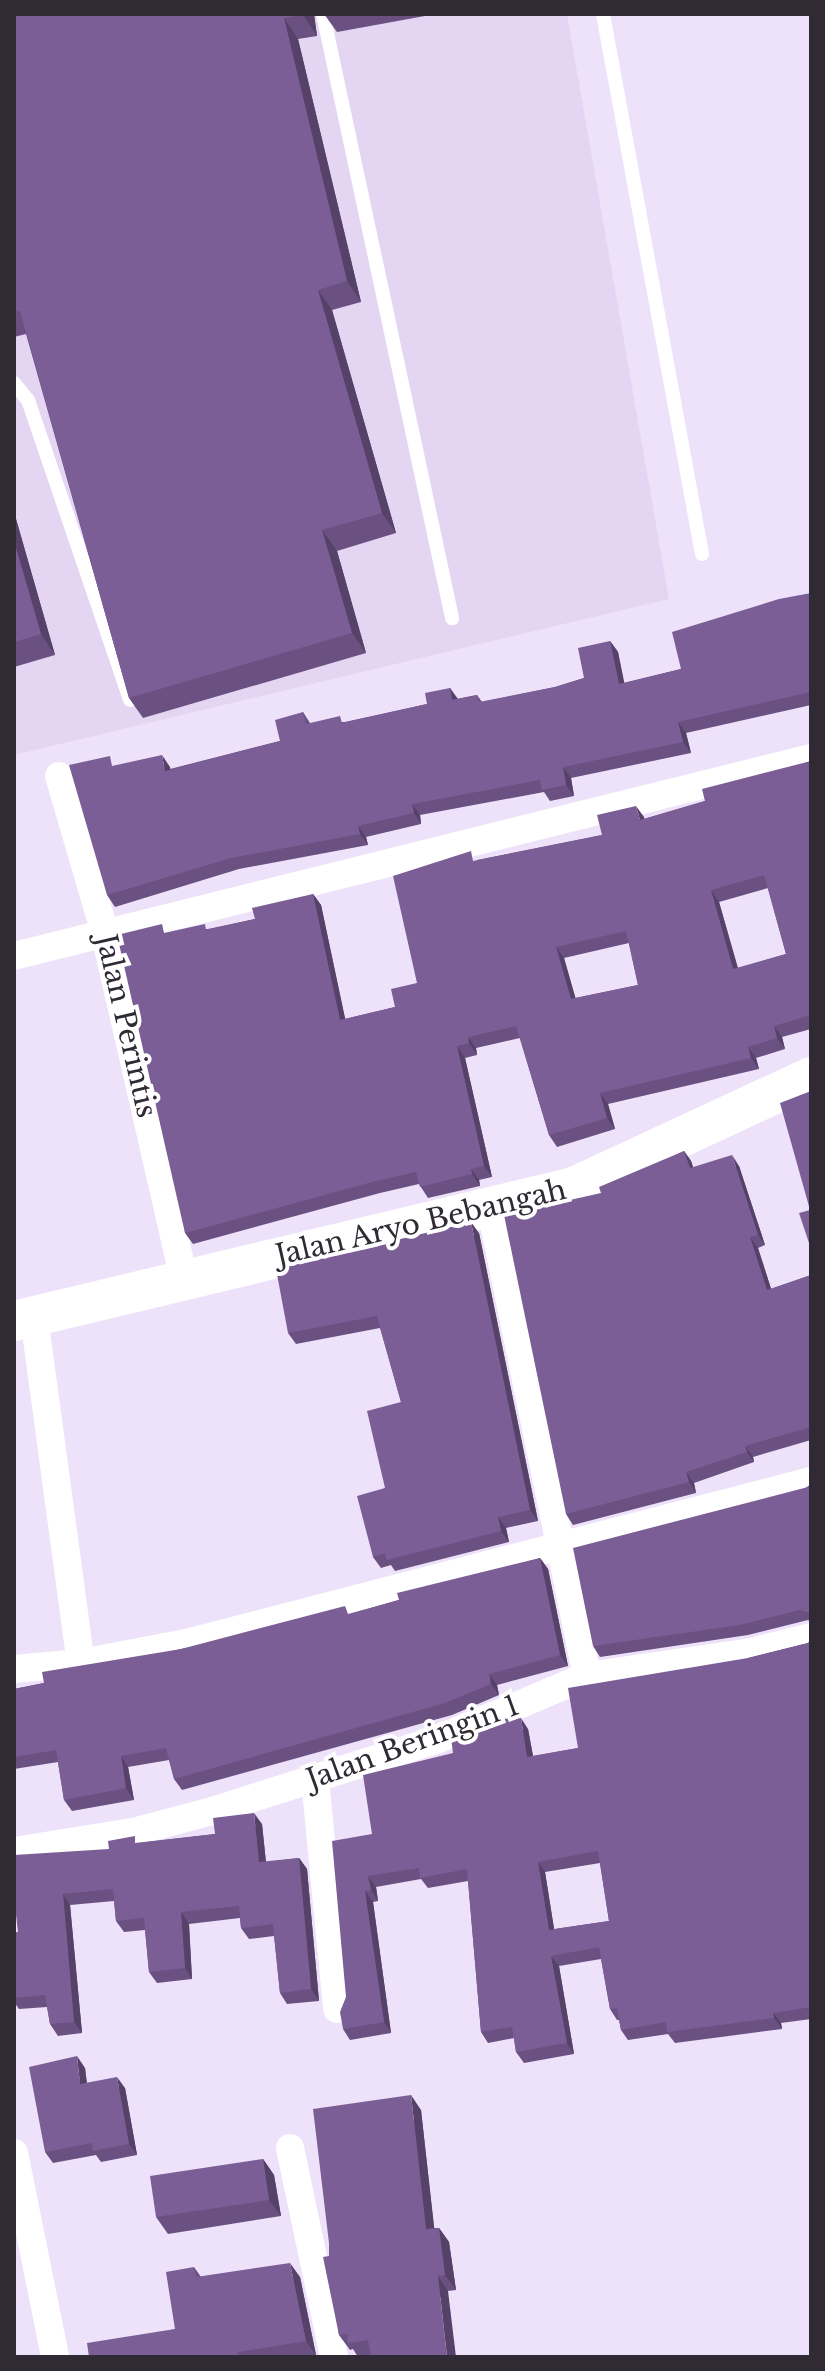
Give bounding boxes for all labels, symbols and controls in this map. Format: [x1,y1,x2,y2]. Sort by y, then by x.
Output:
street label: Jalan Perintis [89,931,163,1121]
street label: Jalan Aryo Bebangah [272,1173,570,1273]
street label: Jalan Beringin 1 [302,1689,524,1797]

